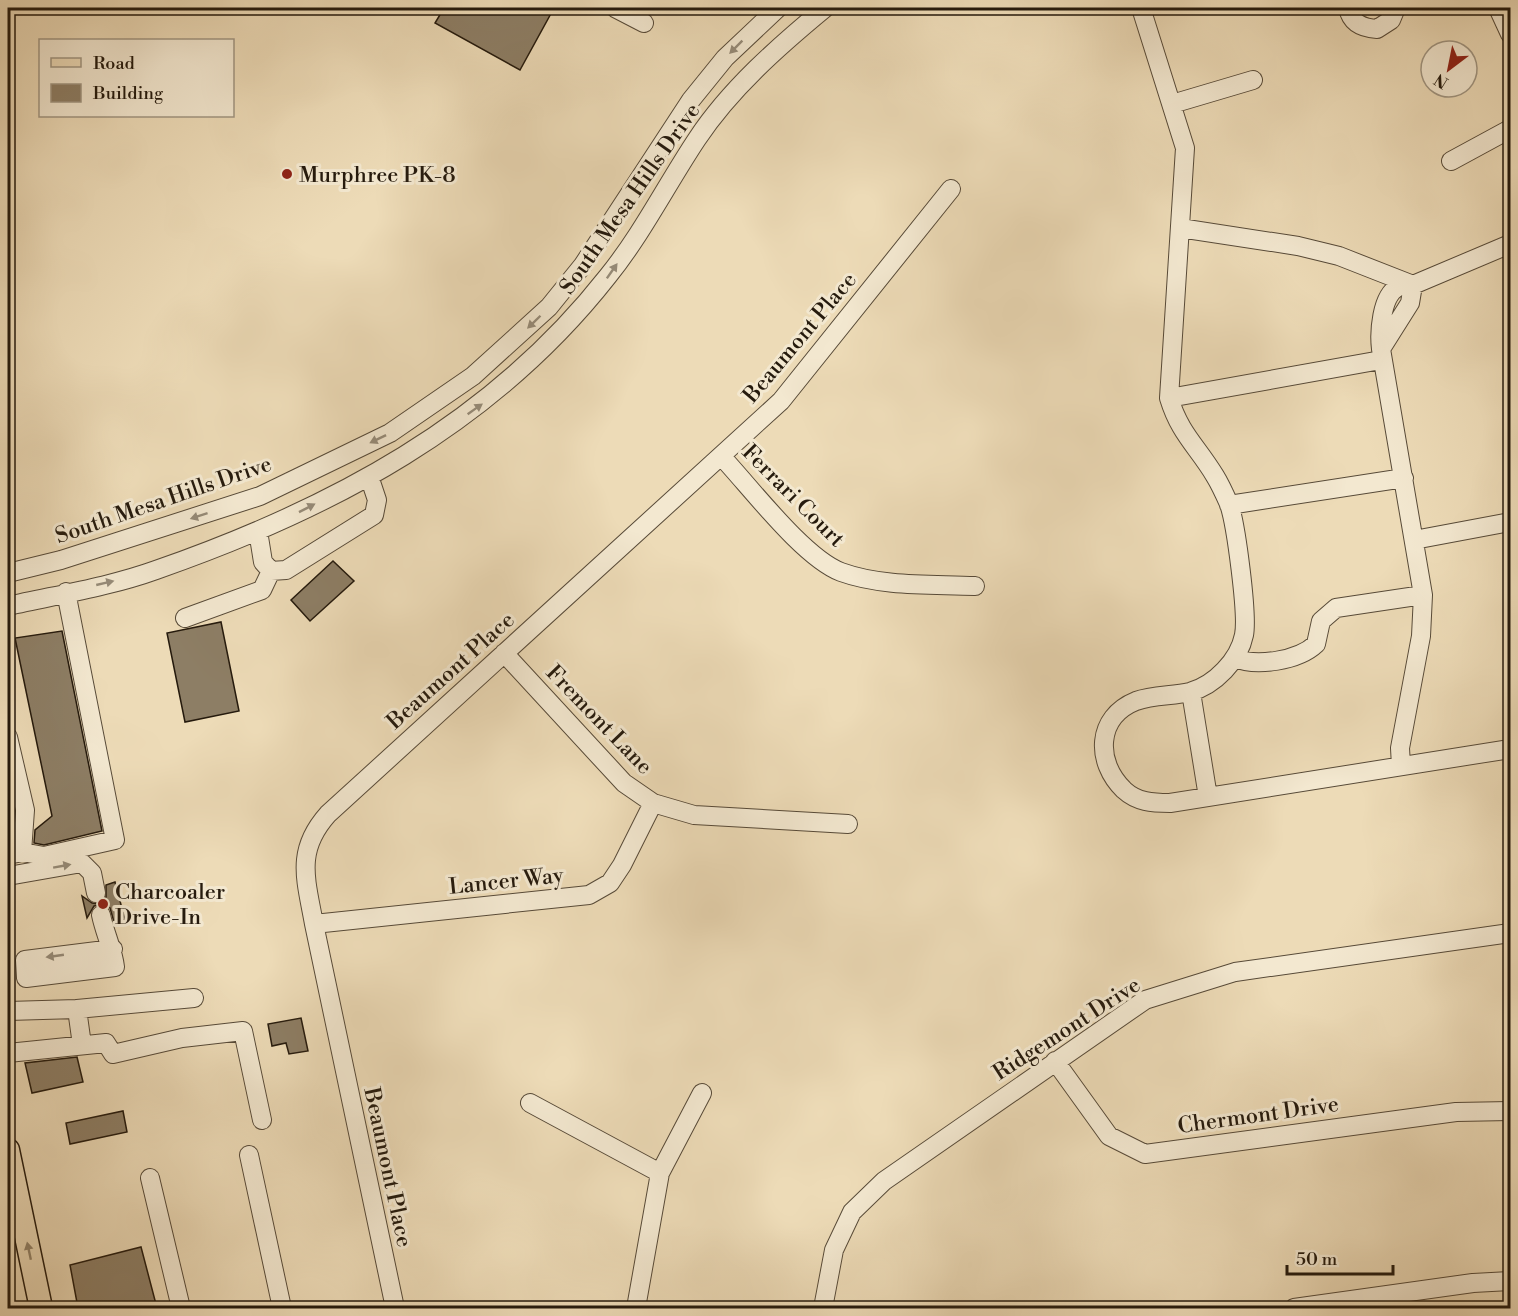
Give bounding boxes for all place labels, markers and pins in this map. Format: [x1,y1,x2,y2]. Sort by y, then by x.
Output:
place label: Murphree PK-8 [299,162,456,189]
marker: Murphree PK-8 [280,167,294,181]
place label: Charcoaler Drive-In [115,879,225,931]
marker: Charcoaler Drive-In [96,897,110,911]

